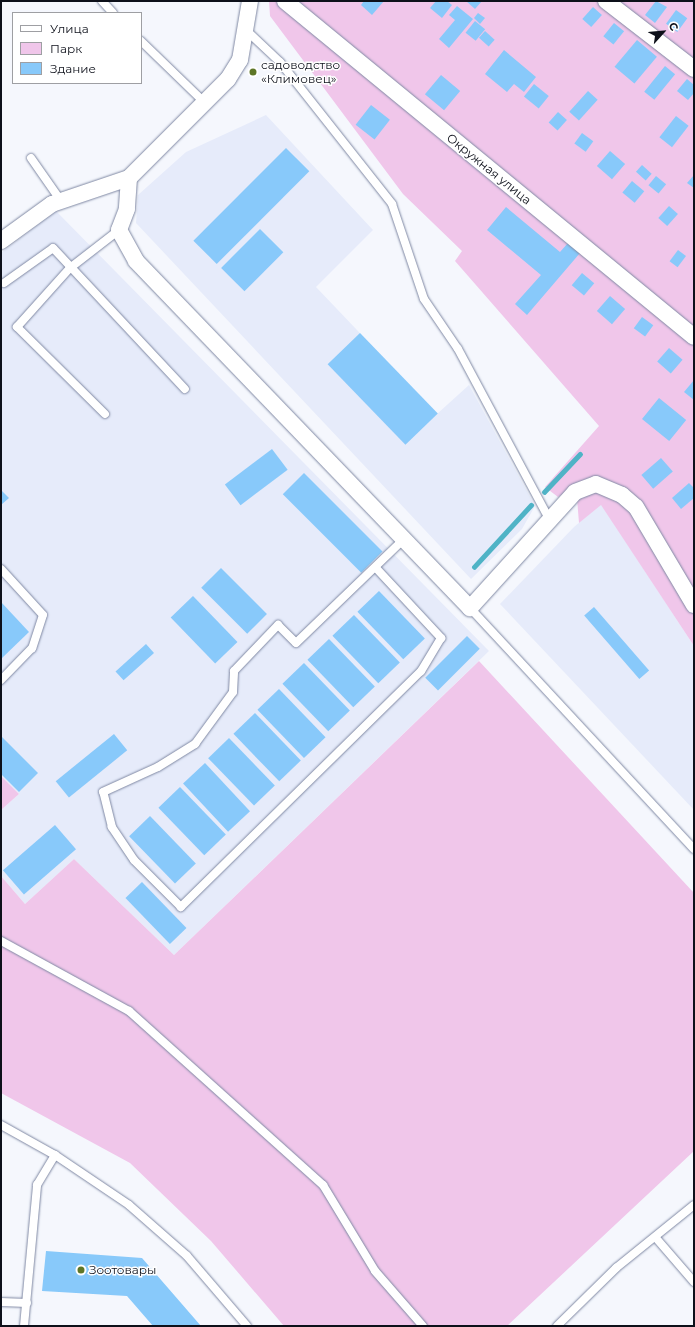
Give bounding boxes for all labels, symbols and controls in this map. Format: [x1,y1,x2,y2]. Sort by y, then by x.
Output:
legend [12,12,142,84]
north arrow [643,12,683,52]
text: С [666,20,682,33]
text: Улица [50,21,89,36]
text: Парк [50,41,82,56]
place label: садоводство «Климовец» [261,58,340,86]
text: Здание [50,61,96,76]
marker: садоводство «Климовец» [248,67,258,77]
street label: Окружная улица [444,130,534,208]
place label: Зоотовары [89,1263,156,1277]
marker: Зоотовары [76,1265,86,1275]

